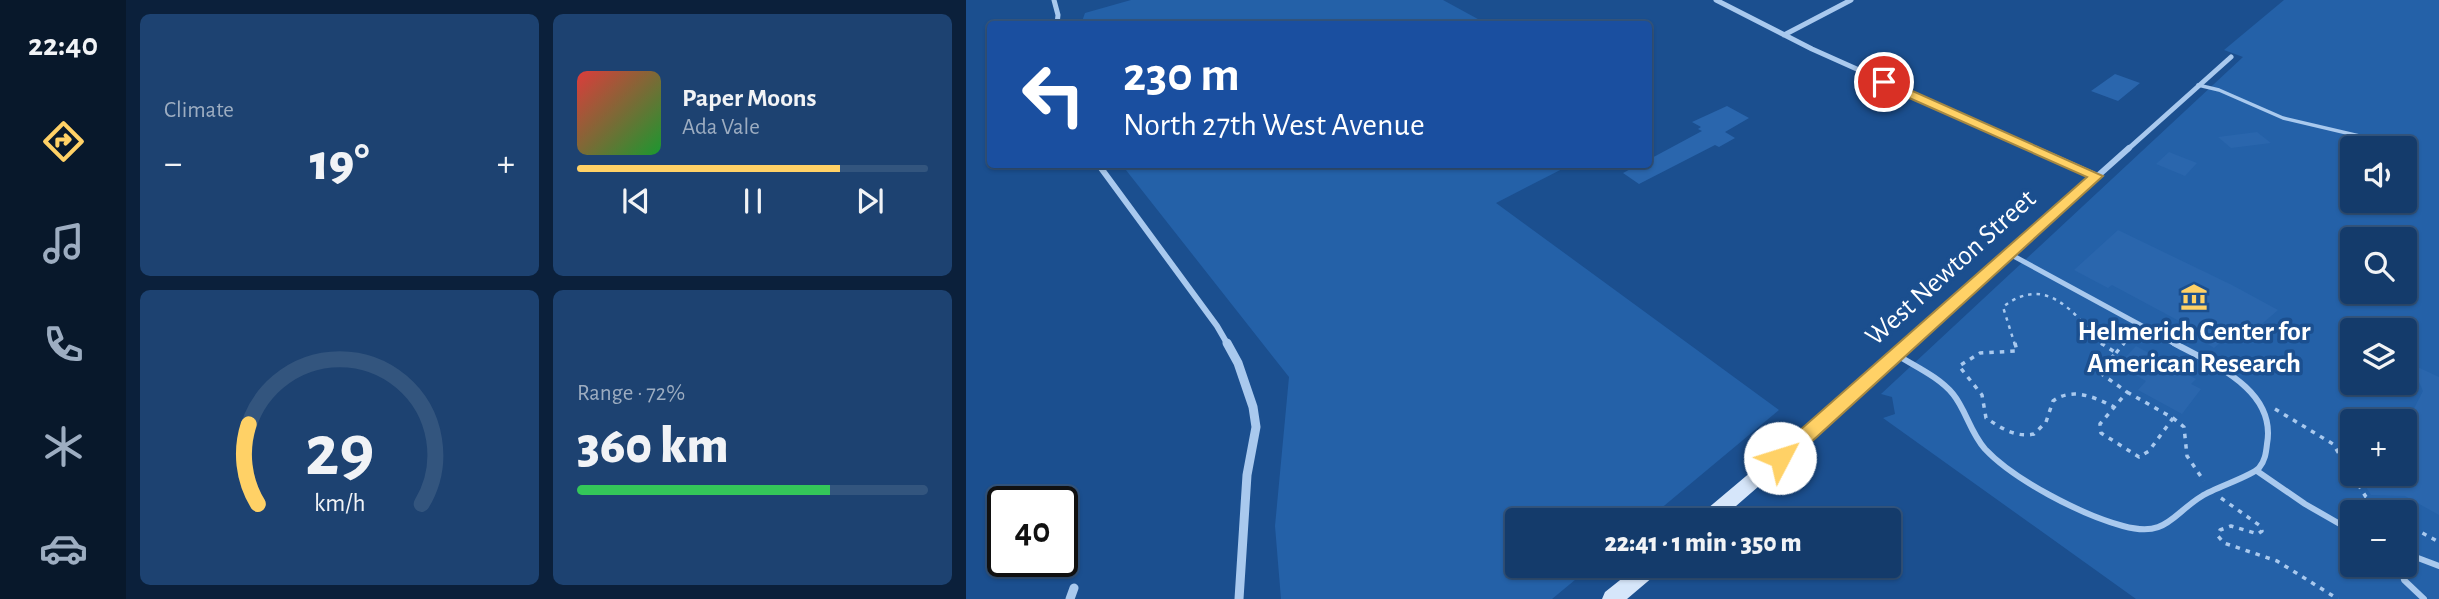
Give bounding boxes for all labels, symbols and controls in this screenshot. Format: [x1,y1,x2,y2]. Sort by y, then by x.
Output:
text: 22:40 [28,29,98,61]
icon: left [1008,49,1099,140]
text: 230 m [1123,51,1240,100]
pin [1854,52,1914,112]
icon: arrive [1865,63,1903,101]
text: Paper Moons [682,85,817,111]
text: Climate [164,99,234,122]
text: North 27th West Avenue [1123,109,1425,141]
text: Ada Vale [682,116,760,139]
icon: directions [39,117,88,166]
map controls [2340,136,2417,577]
button: sound [2340,136,2417,213]
text: 19° [310,137,369,189]
text: − [164,145,182,183]
text: + [497,145,515,183]
icon: previous [617,182,655,220]
icon: pause [734,182,772,220]
icon: next [851,182,889,220]
street label: West Newton Street [1861,185,2041,351]
icon: music [39,219,88,268]
button: search [2340,227,2417,304]
museum icon: Helmerich Center for American Research [2179,282,2209,312]
place label: Helmerich Center for American Research [2078,318,2311,378]
button: layers [2340,318,2417,395]
icon: phone [39,320,88,369]
text: Range · 72% [577,382,685,405]
button: + [2340,409,2417,486]
text: 29 [305,416,374,489]
text: 360 km [577,420,729,472]
position arrow [1743,421,1817,495]
icon: climate [39,422,88,471]
speed limit sign: 40 [987,486,1078,577]
text: km/h [314,490,365,515]
button: − [2340,500,2417,577]
icon: car [39,524,88,573]
text: 22:41 · 1 min · 350 m [1604,530,1802,556]

